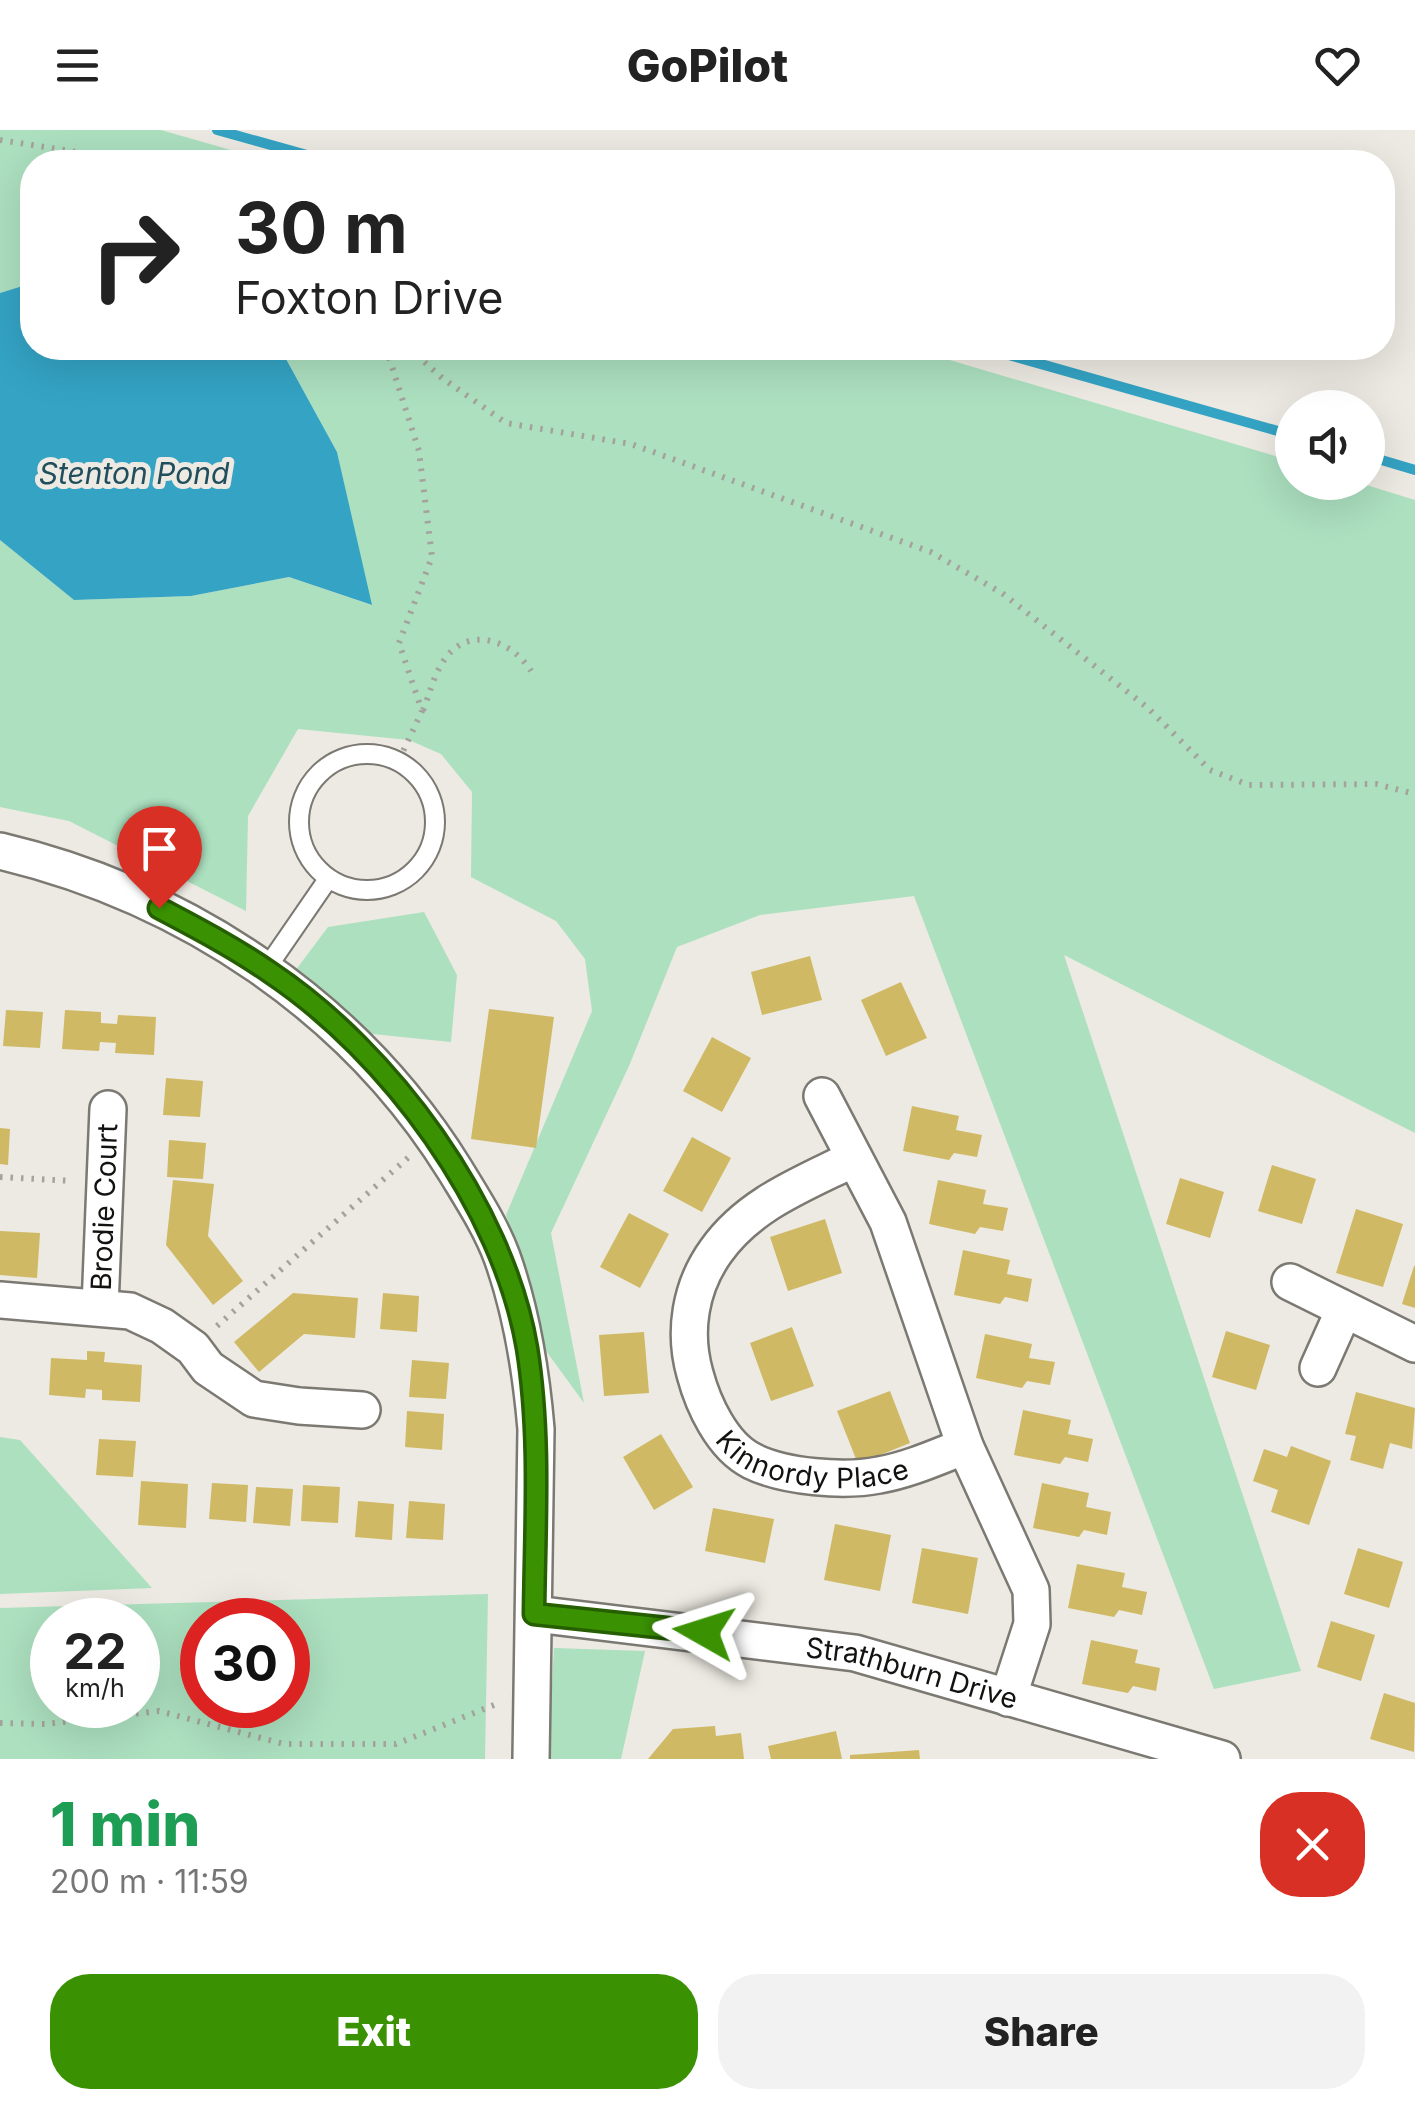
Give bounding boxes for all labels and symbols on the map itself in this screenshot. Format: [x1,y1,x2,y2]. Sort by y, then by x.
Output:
water label: Stenton Pond [39,455,230,491]
pin [117,806,202,909]
street label: Brodie Court [84,1123,124,1291]
street label: Kinnordy Place [709,1423,912,1495]
position arrow [652,1580,756,1684]
speed limit sign: 30 [180,1598,310,1728]
street label: Strathburn Drive [804,1630,1022,1716]

